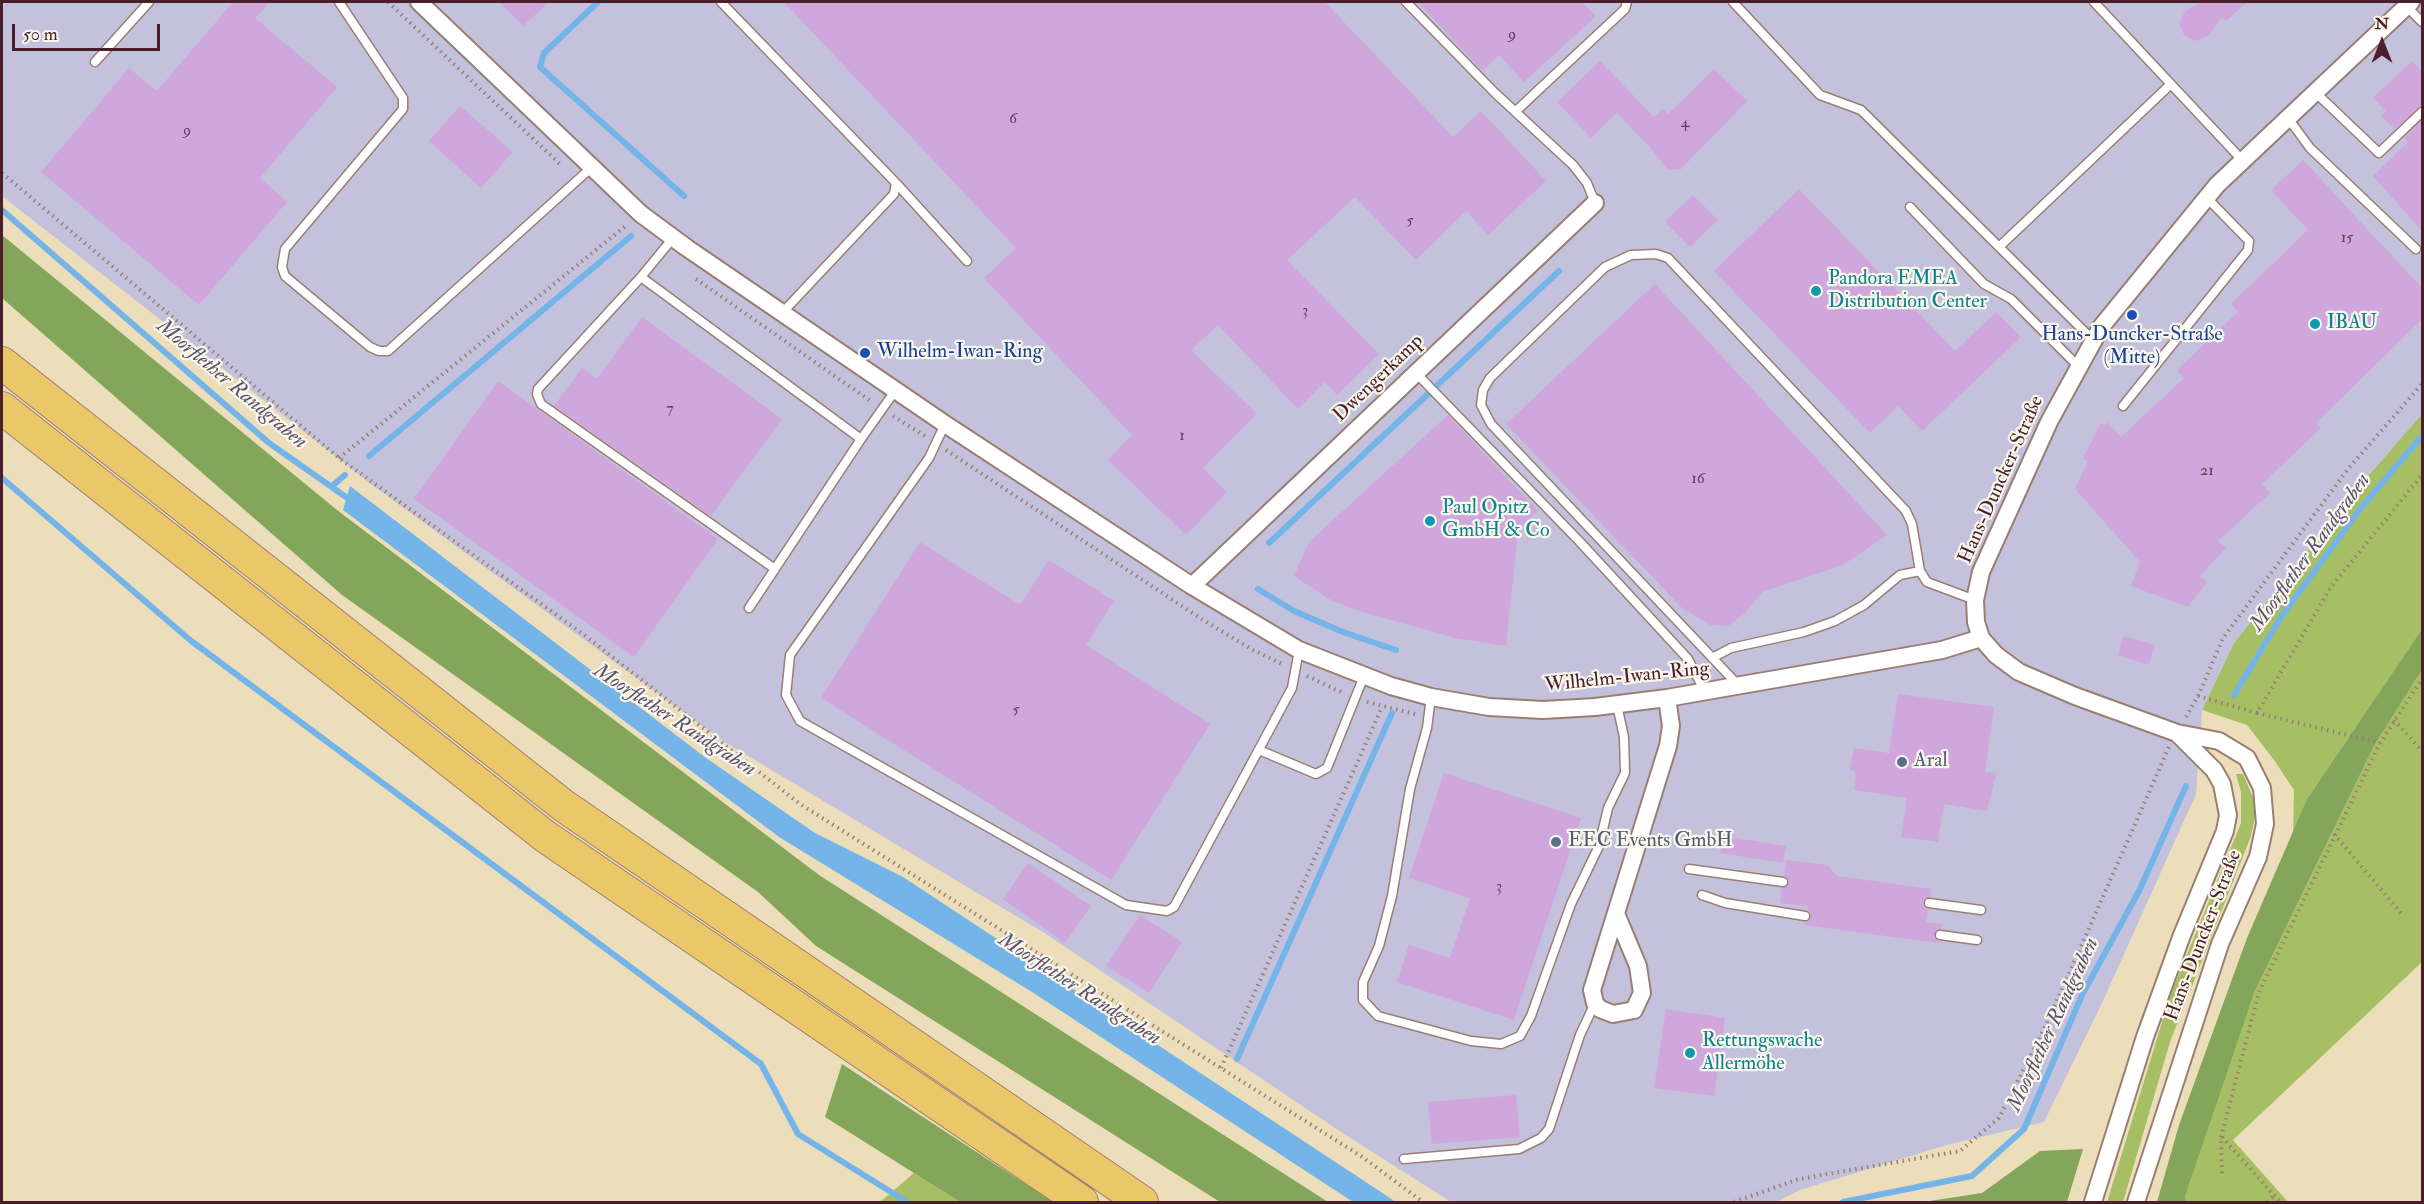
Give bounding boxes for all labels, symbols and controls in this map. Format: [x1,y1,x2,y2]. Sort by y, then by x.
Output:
scale bar [15,12,164,50]
north arrow [2352,12,2412,72]
text: N [2375,14,2389,34]
text: 50 m [23,23,58,46]
house number: 9 [1508,26,1516,46]
house number: 6 [1009,110,1017,130]
house number: 4 [1681,114,1689,134]
house number: 9 [183,122,191,142]
house number: 5 [1406,212,1414,232]
house number: 15 [2341,229,2353,249]
place label: Pandora EMEA Distribution Center [1828,268,1987,315]
marker: Pandora EMEA Distribution Center [1809,284,1823,298]
house number: 3 [1302,302,1308,322]
marker: Hans-Duncker-Straße (Mitte) [2125,308,2139,322]
place label: IBAU [2327,312,2377,336]
water label: Moorflether Randgraben [151,315,311,455]
marker: IBAU [2308,317,2322,331]
place label: Hans-Duncker-Straße (Mitte) [2041,324,2223,371]
street label: Dwengerkamp [1329,330,1429,428]
place label: Wilhelm-Iwan-Ring [877,341,1042,365]
marker: Wilhelm-Iwan-Ring [858,346,872,360]
street label: Hans-Duncker-Straße [1954,392,2050,568]
house number: 7 [666,400,674,420]
house number: 1 [1179,427,1185,447]
house number: 21 [2200,462,2214,482]
water label: Moorflether Randgraben [2245,469,2377,637]
house number: 16 [1691,470,1705,490]
place label: Paul Opitz GmbH & Co [1442,497,1550,544]
marker: Paul Opitz GmbH & Co [1423,514,1437,528]
street label: Wilhelm-Iwan-Ring [1543,657,1711,699]
water label: Moorflether Randgraben [588,659,760,783]
house number: 5 [1012,701,1020,721]
place label: Aral [1914,750,1948,774]
marker: Aral [1895,755,1909,769]
place label: EEC Events GmbH [1568,830,1732,854]
marker: EEC Events GmbH [1549,835,1563,849]
street label: Hans-Duncker-Straße [2160,847,2248,1025]
house number: 3 [1496,878,1502,898]
water label: Moorflether Randgraben [993,928,1165,1052]
water label: Moorflether Randgraben [2003,934,2105,1116]
place label: Rettungswache Allermöhe [1702,1030,1822,1077]
marker: Rettungswache Allermöhe [1683,1046,1697,1060]

